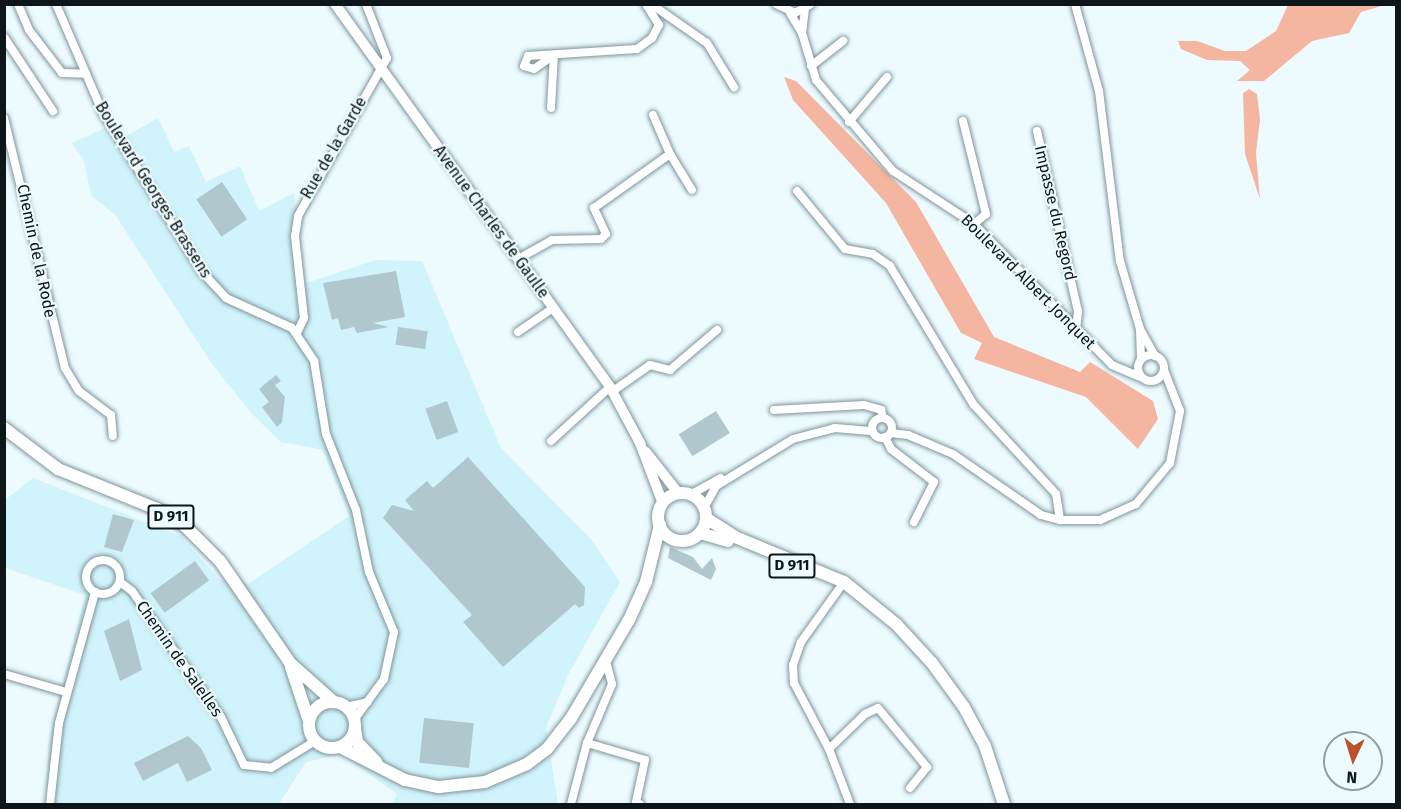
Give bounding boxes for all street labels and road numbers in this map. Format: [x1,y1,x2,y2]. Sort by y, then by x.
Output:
street label: Rue de la Garde [297,93,371,203]
street label: Boulevard Georges Brassens [91,98,215,282]
street label: Avenue Charles de Gaulle [429,142,553,302]
street label: Impasse du Regord [1030,144,1080,282]
street label: Chemin de la Rode [12,183,60,319]
street label: Boulevard Albert Jonquet [957,211,1099,353]
road number: D 911 [147,505,195,529]
road number: D 911 [768,554,816,578]
street label: Chemin de Salelles [132,597,226,721]

